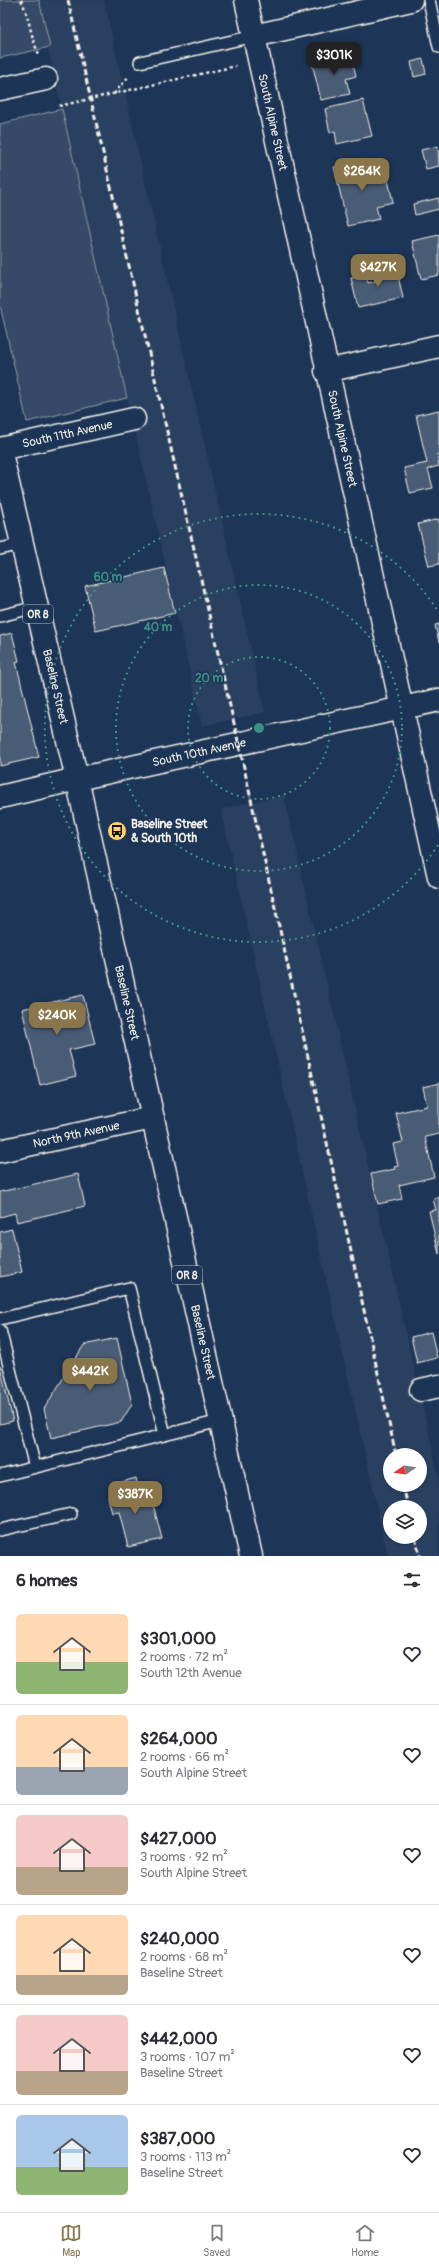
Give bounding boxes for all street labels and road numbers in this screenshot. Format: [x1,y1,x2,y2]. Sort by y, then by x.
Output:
street label: South Alpine Street [255,72,291,172]
street label: South Alpine Street [325,389,360,489]
street label: South 11th Avenue [21,417,114,451]
road number: OR 8 [23,605,53,623]
street label: Baseline Street [39,648,71,726]
street label: South 10th Avenue [151,735,247,770]
street label: Baseline Street [111,964,143,1042]
street label: North 9th Avenue [32,1118,121,1151]
road number: OR 8 [172,1266,202,1284]
street label: Baseline Street [187,1303,219,1381]

